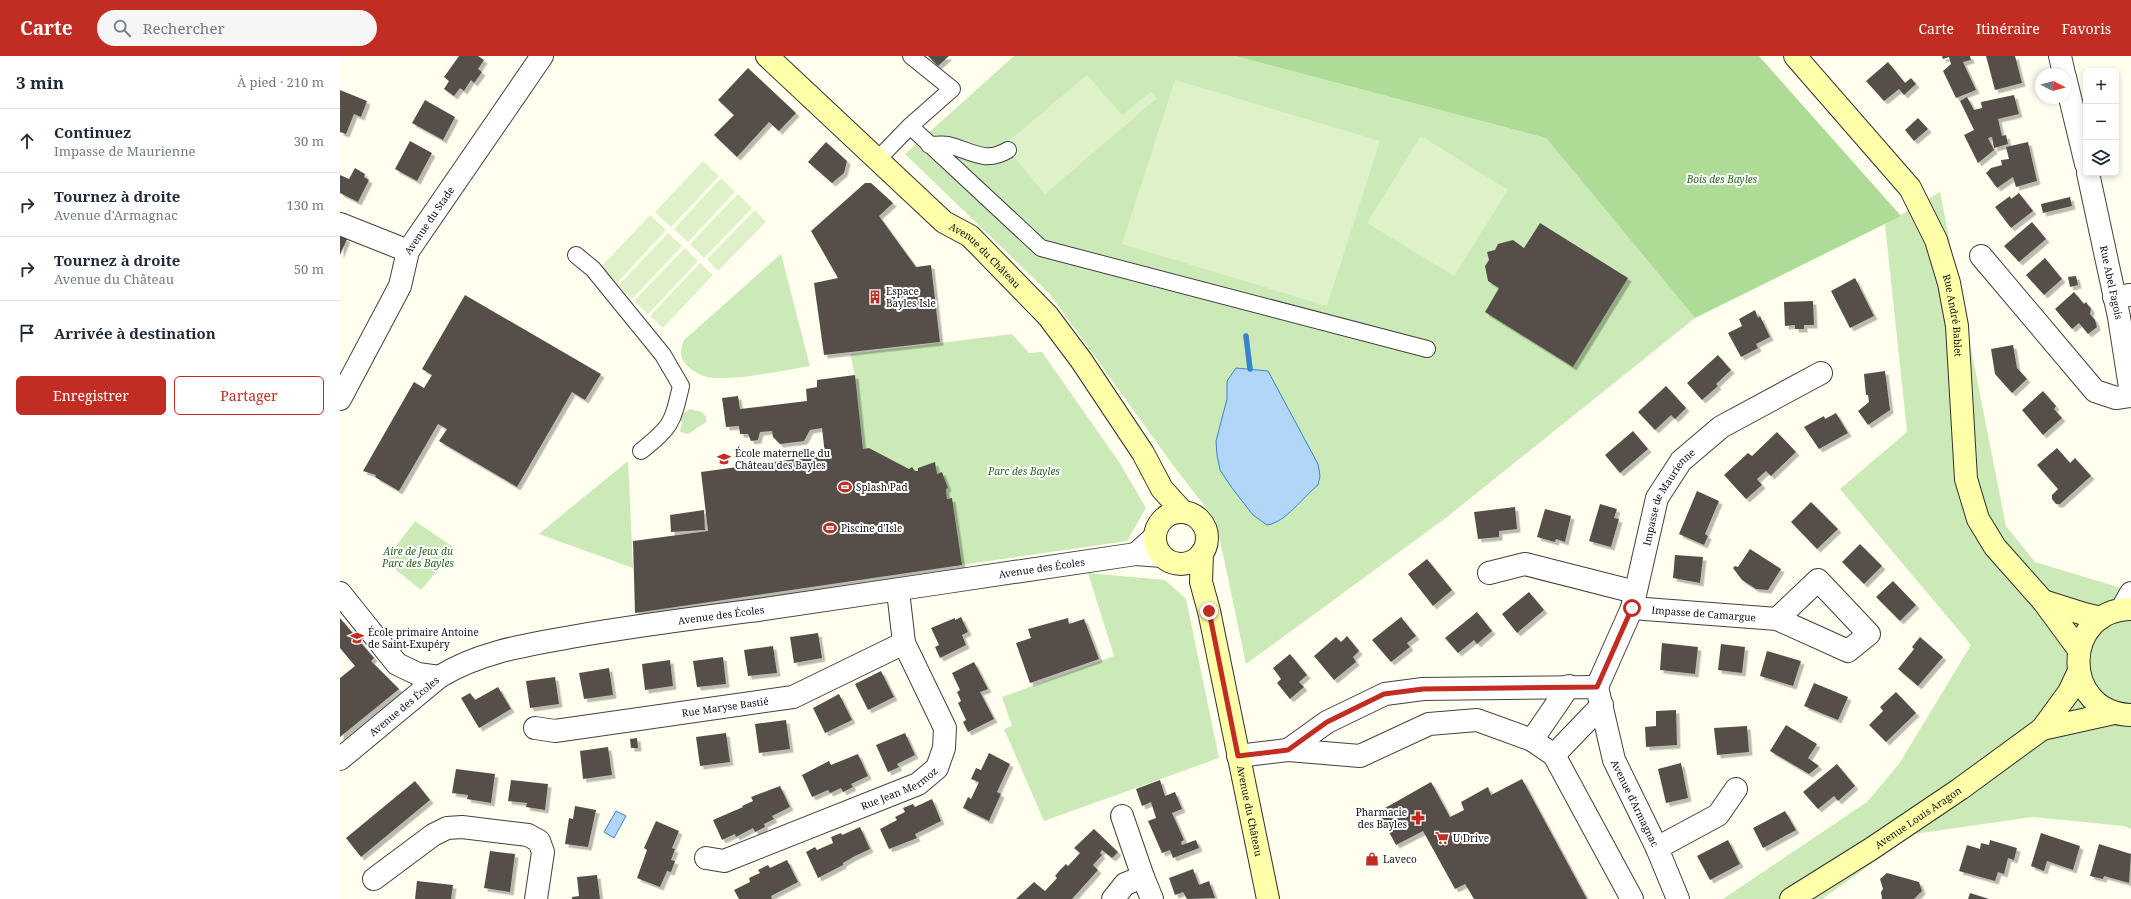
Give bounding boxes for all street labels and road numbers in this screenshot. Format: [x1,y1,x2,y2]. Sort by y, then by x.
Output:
street label: Avenue du Stade [401,184,457,257]
street label: Avenue du Château [947,219,1024,292]
street label: Rue Abel Fagois [2097,244,2126,321]
street label: Rue André Bablet [1940,272,1966,358]
street label: Impasse de Maurienne [1639,445,1698,547]
street label: Avenue des Écoles [998,554,1086,581]
street label: Avenue des Écoles [677,602,766,627]
street label: Impasse de Camargue [1651,603,1757,624]
street label: Avenue des Écoles [366,673,442,739]
street label: Rue Maryse Bastié [681,694,769,720]
street label: Avenue d'Armagnac [1608,757,1662,849]
street label: Rue Jean Mermoz [859,764,940,813]
street label: Avenue du Château [1234,764,1266,858]
street label: Avenue Louis Aragon [1872,783,1965,852]

